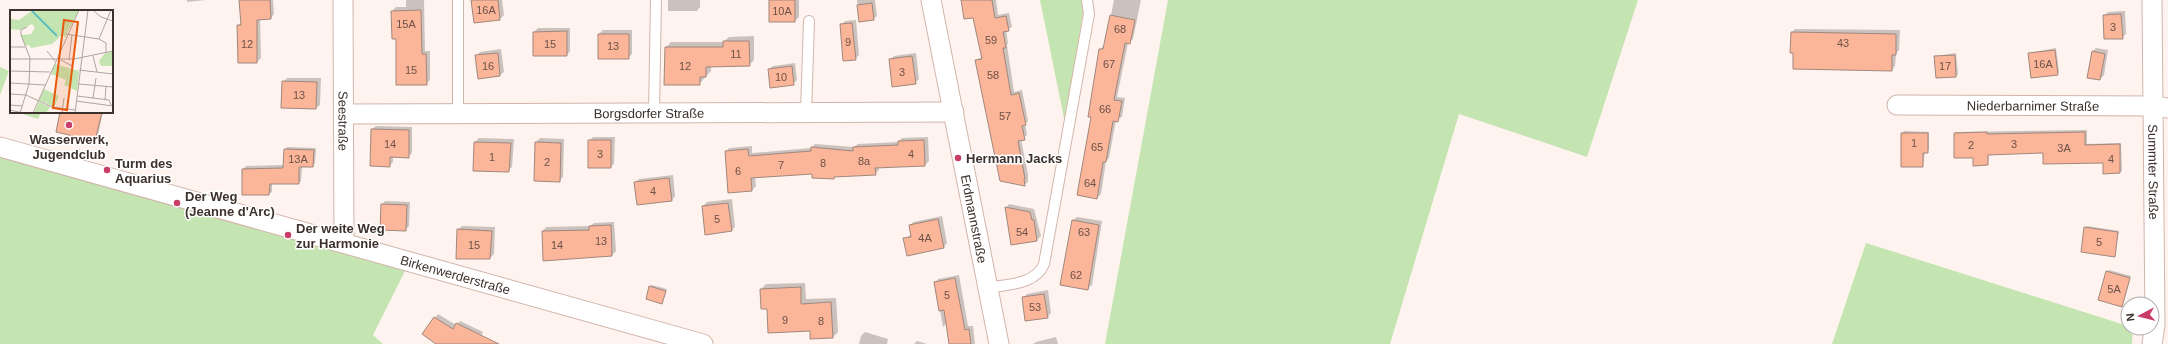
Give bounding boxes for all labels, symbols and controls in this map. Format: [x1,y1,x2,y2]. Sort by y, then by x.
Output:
house number: 16A [476,4,496,16]
house number: 10A [772,5,792,17]
inset map [10,10,113,113]
house number: 15A [396,18,416,30]
house number: 3 [2110,21,2116,33]
house number: 68 [1114,23,1126,35]
house number: 59 [985,34,997,46]
house number: 9 [845,36,851,48]
house number: 43 [1837,37,1849,49]
house number: 12 [241,38,253,50]
house number: 15 [544,38,556,50]
house number: 13 [607,40,619,52]
house number: 11 [730,48,742,60]
house number: 67 [1103,58,1115,70]
house number: 16A [2033,58,2053,70]
house number: 16 [482,60,494,72]
house number: 12 [679,60,691,72]
house number: 17 [1939,60,1951,72]
house number: 15 [405,64,417,76]
house number: 3 [899,66,905,78]
house number: 58 [987,69,999,81]
house number: 10 [775,71,787,83]
house number: 13 [293,89,305,101]
street label: Seestraße [336,91,351,151]
street label: Niederbarnimer Straße [1967,98,2099,113]
house number: 66 [1099,103,1111,115]
street label: Borgsdorfer Straße [594,105,704,121]
house number: 57 [999,110,1011,122]
marker: Wasserwerk, Jugendclub [64,120,74,130]
street label: Summter Straße [2146,124,2162,220]
place label: Wasserwerk, Jugendclub [29,132,109,162]
house number: 1 [1911,137,1917,149]
house number: 14 [384,138,396,150]
house number: 3 [2011,138,2017,150]
house number: 2 [1968,139,1974,151]
house number: 65 [1091,141,1103,153]
house number: 3A [2057,142,2071,154]
house number: 3 [597,148,603,160]
house number: 4 [908,148,914,160]
house number: 1 [489,151,495,163]
place label: Hermann Jacks [966,151,1062,166]
house number: 13A [288,153,308,165]
marker: Hermann Jacks [953,153,963,163]
house number: 4 [2108,153,2114,165]
house number: 8a [858,155,871,167]
place label: Turm des Aquarius [115,156,173,186]
house number: 2 [544,156,550,168]
house number: 8 [820,157,826,169]
house number: 7 [778,159,784,171]
marker: Turm des Aquarius [102,165,112,175]
house number: 6 [735,165,741,177]
street label: Erdmannstraße [958,173,990,264]
house number: 64 [1084,177,1096,189]
house number: 4 [650,185,656,197]
place label: Der Weg (Jeanne d'Arc) [185,189,275,219]
marker: Der Weg (Jeanne d'Arc) [172,198,182,208]
house number: 5 [714,213,720,225]
place label: Der weite Weg zur Harmonie [296,221,385,251]
house number: 54 [1016,226,1028,238]
house number: 63 [1078,226,1090,238]
marker: Der weite Weg zur Harmonie [283,230,293,240]
house number: 4A [918,232,932,244]
house number: 13 [595,235,607,247]
house number: 5 [2096,236,2102,248]
house number: 15 [468,239,480,251]
house number: 14 [551,239,563,251]
street label: Birkenwerderstraße [399,252,512,297]
house number: 62 [1070,269,1082,281]
house number: 5A [2107,283,2121,295]
house number: 5 [944,289,950,301]
north arrow [2120,296,2160,336]
house number: 53 [1029,301,1041,313]
text: N [2124,312,2137,322]
house number: 9 [782,314,788,326]
house number: 8 [818,315,824,327]

